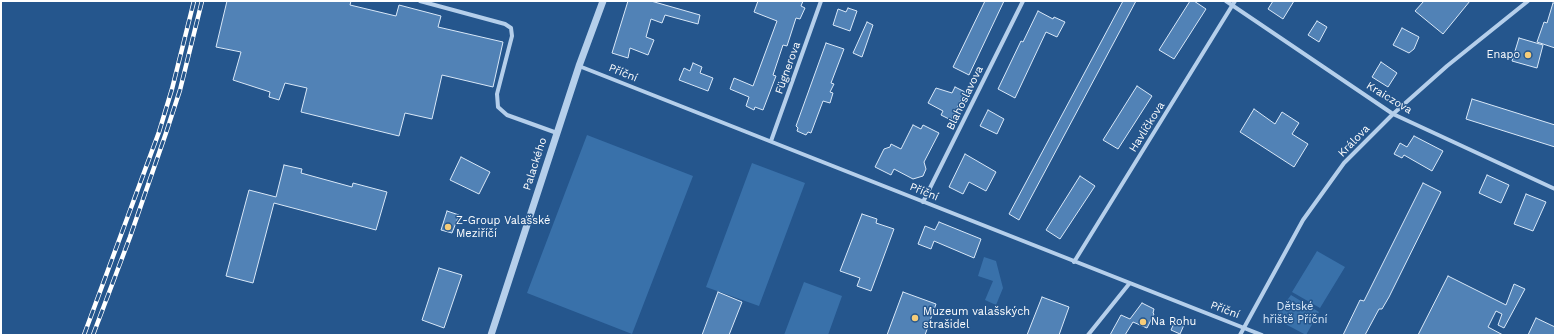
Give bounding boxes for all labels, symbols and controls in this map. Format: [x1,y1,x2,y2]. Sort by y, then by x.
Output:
street label: Fügnerova [772,40,804,96]
place label: Enapo [1486,48,1520,62]
marker: Enapo [1523,50,1533,60]
street label: Příční [607,61,639,85]
street label: Blahoslavova [944,64,986,132]
street label: Kraiczova [1364,79,1414,117]
street label: Havlíčkova [1126,99,1168,155]
street label: Králova [1336,122,1372,160]
street label: Palackého [520,136,550,192]
street label: Příční [908,180,940,204]
place label: Z-Group Valašské Meziříčí [456,214,550,240]
marker: Z-Group Valašské Meziříčí [443,222,453,232]
street label: Příční [1209,298,1241,322]
park label: Dětské hřiště Příční [1263,300,1327,326]
place label: Muzeum valašských strašidel [923,305,1030,331]
marker: Muzeum valašských strašidel [910,313,920,323]
place label: Na Rohu [1151,315,1196,329]
marker: Na Rohu [1138,317,1148,327]

